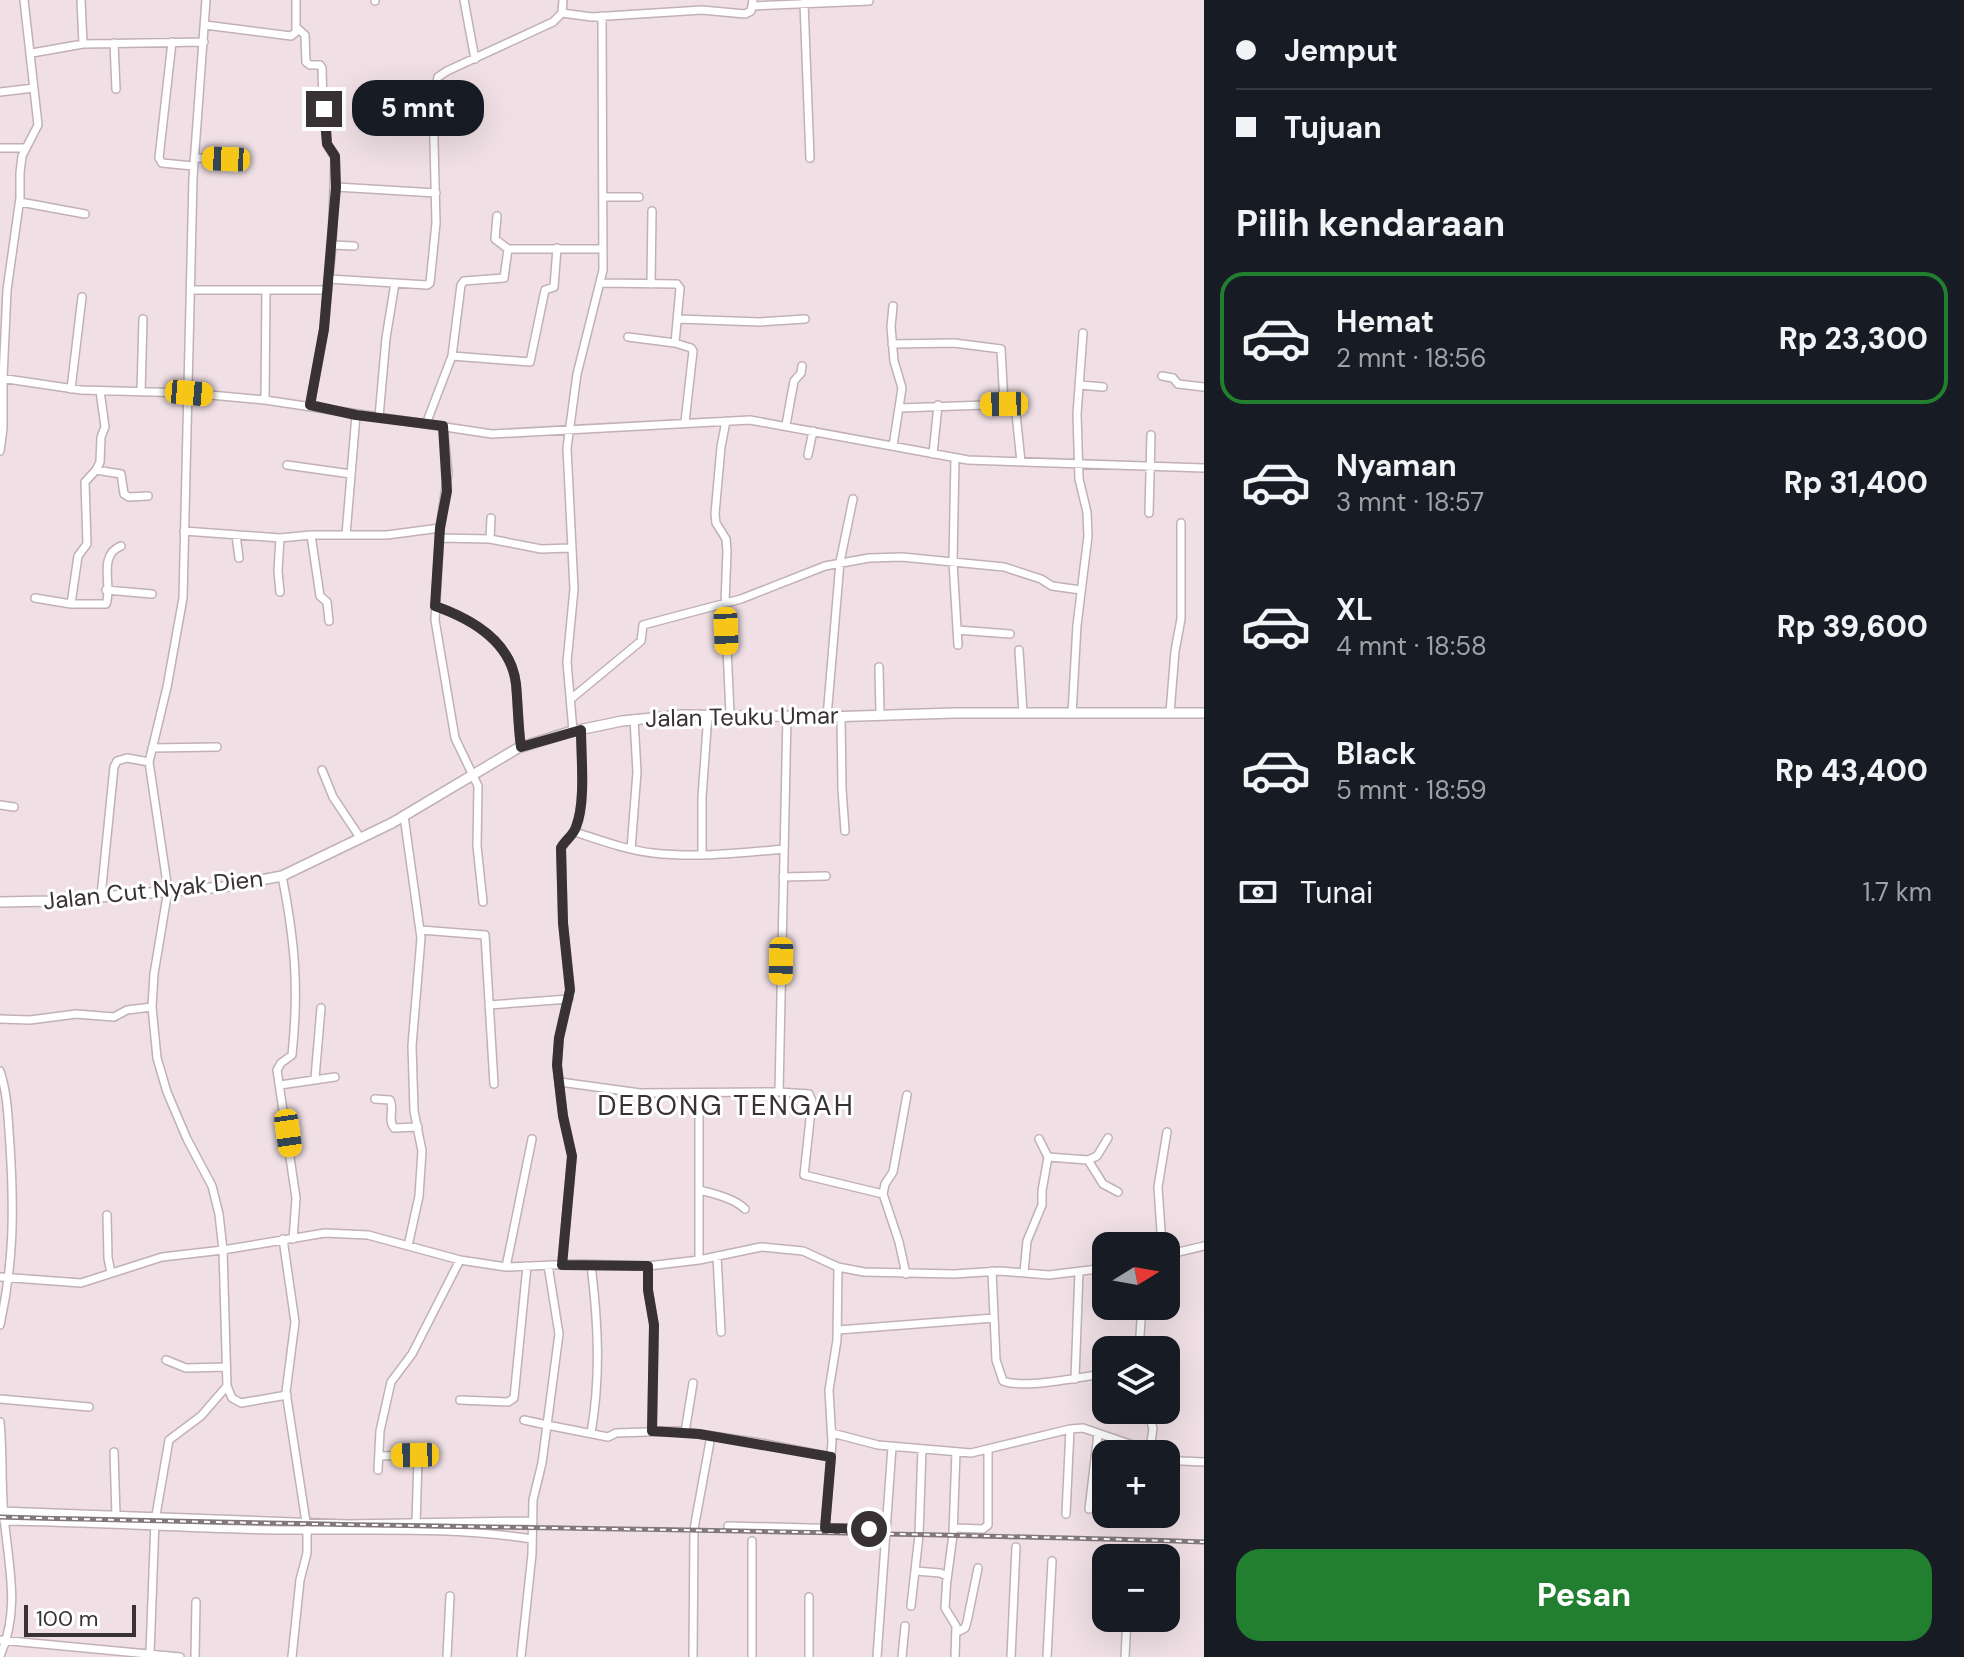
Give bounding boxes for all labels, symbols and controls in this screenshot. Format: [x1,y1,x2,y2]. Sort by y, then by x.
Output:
text: Jemput [1284,31,1398,70]
callout: 5 mnt [352,81,484,137]
route end [306,91,342,127]
text: 5 mnt [381,91,455,125]
text: Tujuan [1284,108,1382,147]
car [202,146,250,172]
text: Pilih kendaraan [1236,200,1505,247]
icon: car [1240,302,1312,374]
text: Hemat [1336,302,1434,341]
text: Rp 23,300 [1779,319,1928,358]
text: 2 mnt · 18:56 [1336,341,1487,375]
car [164,379,214,407]
car [980,392,1028,416]
icon: car [1240,446,1312,518]
text: Nyaman [1336,446,1457,485]
text: Rp 31,400 [1784,463,1928,502]
text: 3 mnt · 18:57 [1336,485,1484,519]
icon: car [1240,590,1312,662]
text: XL [1336,590,1373,629]
car [713,607,739,655]
text: Rp 39,600 [1777,607,1928,646]
text: 4 mnt · 18:58 [1336,629,1487,663]
street label: Jalan Teuku Umar [645,699,839,734]
icon: car [1240,734,1312,806]
text: Black [1336,734,1416,773]
text: Rp 43,400 [1775,751,1928,790]
text: 5 mnt · 18:59 [1336,773,1487,807]
street label: Jalan Cut Nyak Dien [42,863,264,916]
icon: cash [1236,870,1280,914]
text: Tunai [1300,873,1373,912]
text: 1.7 km [1862,875,1932,909]
car [769,937,793,985]
district label: DEBONG TENGAH [597,1087,855,1124]
car [273,1108,303,1158]
north arrow [1092,1232,1180,1320]
map controls [1092,1232,1180,1632]
button: layers [1092,1336,1180,1424]
button: + [1092,1440,1180,1528]
car [391,1443,439,1467]
route start [851,1511,887,1547]
button: − [1092,1544,1180,1632]
button: Pesan [1236,1549,1932,1641]
scale bar [24,1601,136,1637]
text: 100 m [36,1604,98,1633]

